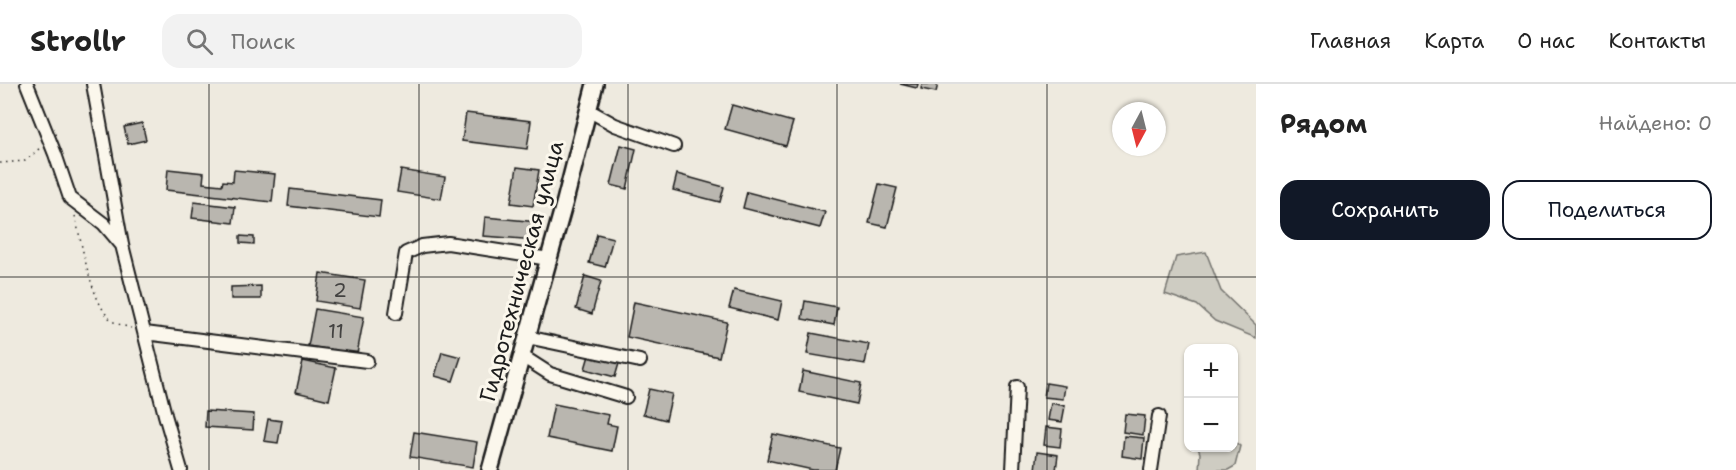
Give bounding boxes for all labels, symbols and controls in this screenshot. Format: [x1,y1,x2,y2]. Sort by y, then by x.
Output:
search box [162,14,582,68]
text: Strollr [30,22,126,60]
icon: search [183,25,216,58]
text: Поиск [231,27,295,56]
text: Главная [1310,27,1391,55]
text: Карта [1424,27,1484,55]
text: О нас [1517,27,1575,55]
text: Контакты [1608,27,1706,55]
north arrow [1112,102,1166,156]
text: Рядом [1280,106,1367,141]
text: Найдено: 0 [1599,110,1712,136]
street label: Гидротехническая улица [473,137,570,405]
button: Сохранить [1280,180,1490,240]
button: Поделиться [1502,180,1712,240]
house number: 2 [333,277,347,303]
house number: 11 [328,318,344,344]
map controls [1184,344,1238,452]
button: + [1184,344,1238,398]
button: − [1184,398,1238,452]

